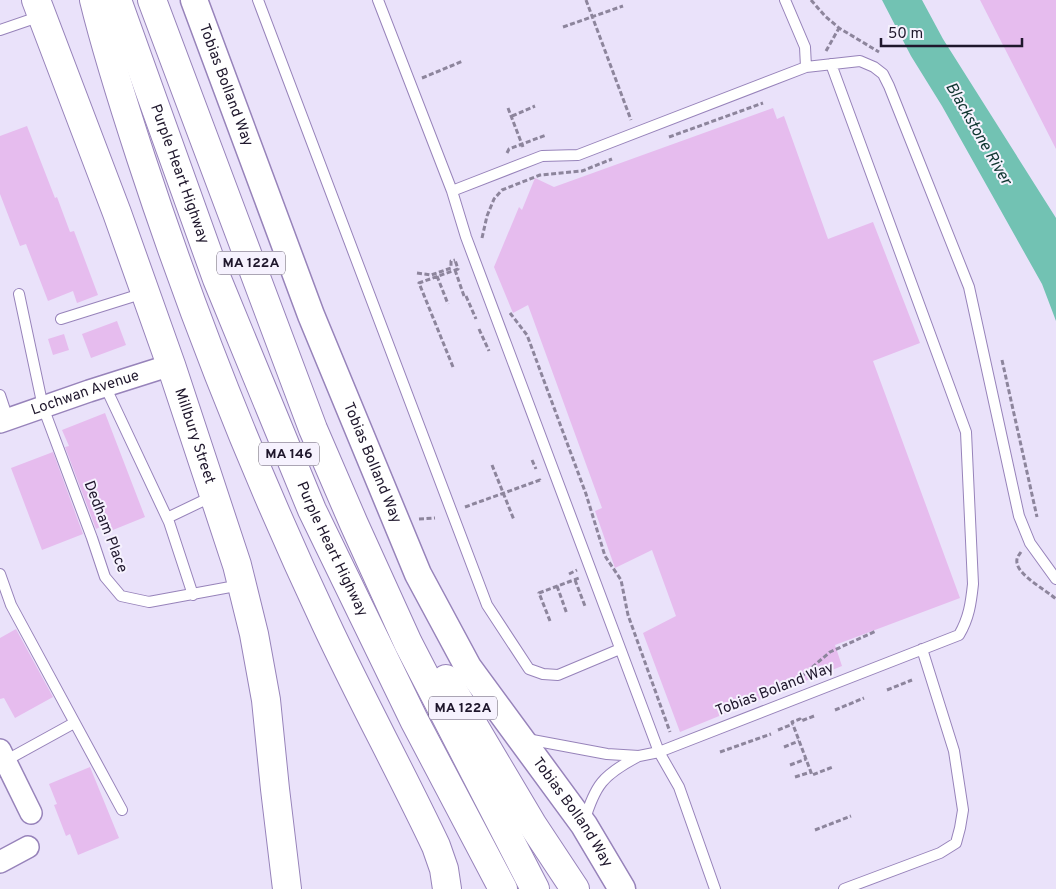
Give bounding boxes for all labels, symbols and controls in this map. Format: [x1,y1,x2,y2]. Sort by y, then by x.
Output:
scale bar [881,15,1022,47]
street label: Tobias Bolland Way [194,21,257,149]
text: 50 m [888,25,923,44]
water label: Blackstone River [940,79,1017,191]
street label: Purple Heart Highway [146,102,213,247]
road number: MA 122A [217,252,285,274]
street label: Lochwan Avenue [28,366,142,420]
street label: Millbury Street [170,386,219,486]
street label: Tobias Bolland Way [339,400,406,526]
road number: MA 146 [259,442,319,466]
street label: Dedham Place [79,478,131,576]
street label: Purple Heart Highway [292,479,372,620]
street label: Tobias Boland Way [713,659,837,721]
road number: MA 122A [429,696,497,720]
street label: Tobias Bolland Way [528,754,617,871]

